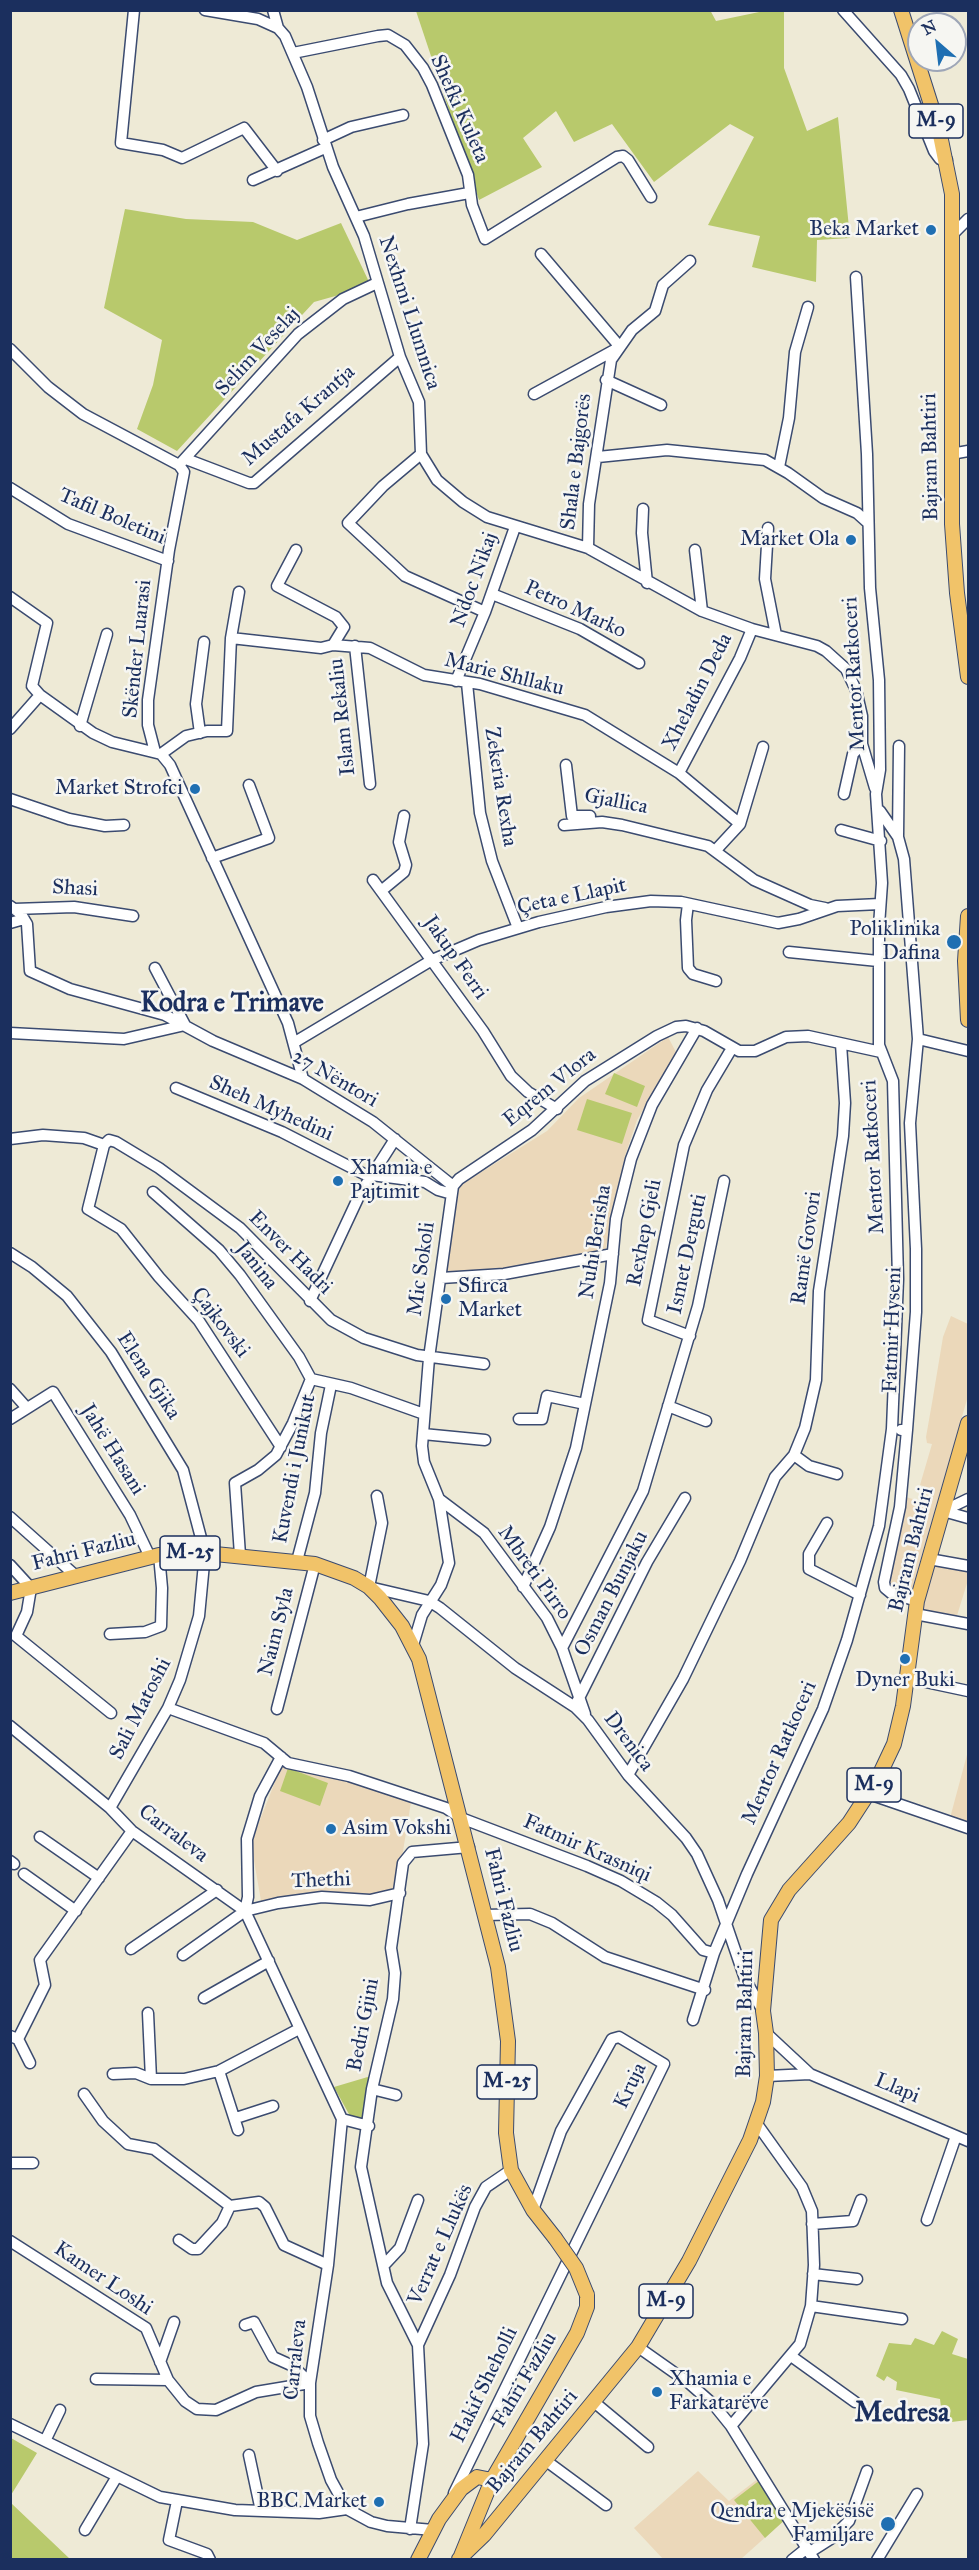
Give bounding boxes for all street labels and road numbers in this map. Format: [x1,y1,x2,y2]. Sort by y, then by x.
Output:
street label: Shefki Kuleta [424,51,494,167]
road number: M-9 [909,104,963,138]
street label: Nexhmi Llumnica [372,233,446,393]
street label: Selim Veselaj [210,302,306,402]
street label: Mustafa Krantja [237,360,361,472]
street label: Shala e Bajgorës [556,392,598,532]
street label: Bajram Bahtiri [917,393,945,521]
street label: Tafil Boletini [55,483,169,551]
street label: Ndoc Nikaj [446,529,504,631]
street label: Petro Marko [520,576,630,644]
street label: Skënder Luarasi [118,578,158,720]
street label: Mentor Ratkoceri [838,596,872,752]
street label: Xheladin Deda [658,629,738,755]
street label: Marie Shllaku [442,648,566,702]
street label: Islam Rekaliu [324,657,362,777]
street label: Zekeria Rexha [478,726,522,848]
street label: Gjallica [582,784,650,820]
street label: Çeta e Llapit [515,873,629,921]
street label: Shasi [51,875,99,903]
street label: Jakup Ferri [417,911,493,1005]
street label: Eqrem Vlora [498,1043,602,1133]
street label: 27 Nëntori [288,1044,382,1114]
street label: Sheh Myhedini [205,1070,337,1148]
street label: Mentor Ratkoceri [857,1079,891,1235]
street label: Rexhep Gjeli [622,1177,668,1289]
street label: Nuhi Berisha [575,1183,617,1301]
street label: Ramë Govori [787,1189,827,1307]
street label: Ismet Derguti [663,1192,713,1316]
street label: Enver Hadri [243,1206,337,1300]
street label: Mic Sokoli [403,1220,441,1318]
street label: Janina [229,1237,283,1295]
street label: Fatmir Hyseni [878,1266,908,1394]
street label: Çajkovski [185,1283,255,1363]
street label: Elena Gjika [110,1328,186,1424]
street label: Kuvendi i Junikut [268,1392,322,1546]
street label: Jahë Hasani [74,1400,150,1500]
street label: Bajram Bahtiri [884,1485,940,1615]
street label: Mbreti Pirro [491,1521,577,1625]
street label: Fahri Fazliu [29,1527,139,1577]
street label: Osman Bunjaku [570,1527,654,1661]
road number: M-25 [160,1536,220,1570]
street label: Naim Syla [254,1585,300,1679]
street label: Sali Matoshi [105,1654,177,1764]
street label: Mentor Ratkoceri [737,1677,823,1829]
street label: Drenica [598,1707,658,1777]
road number: M-9 [847,1768,901,1802]
street label: Carraleva [133,1800,213,1868]
street label: Fatmir Krasniqi [519,1810,655,1888]
street label: Fahri Fazliu [478,1845,528,1955]
street label: Thethi [291,1867,351,1895]
street label: Bajram Bahtiri [732,1950,760,2078]
street label: Bedri Gjini [343,1976,385,2074]
street label: Kruja [609,2059,653,2113]
road number: M-25 [477,2065,537,2099]
street label: Llapi [871,2068,923,2110]
street label: Verrat e Llukës [403,2180,479,2310]
street label: Kamer Loshi [49,2237,157,2321]
road number: M-9 [639,2284,693,2318]
street label: Carraleva [279,2318,313,2402]
street label: Hakif Sheholli [446,2323,524,2447]
street label: Fahri Fazliu [487,2328,563,2432]
street label: Bajram Bahtiri [482,2385,584,2499]

